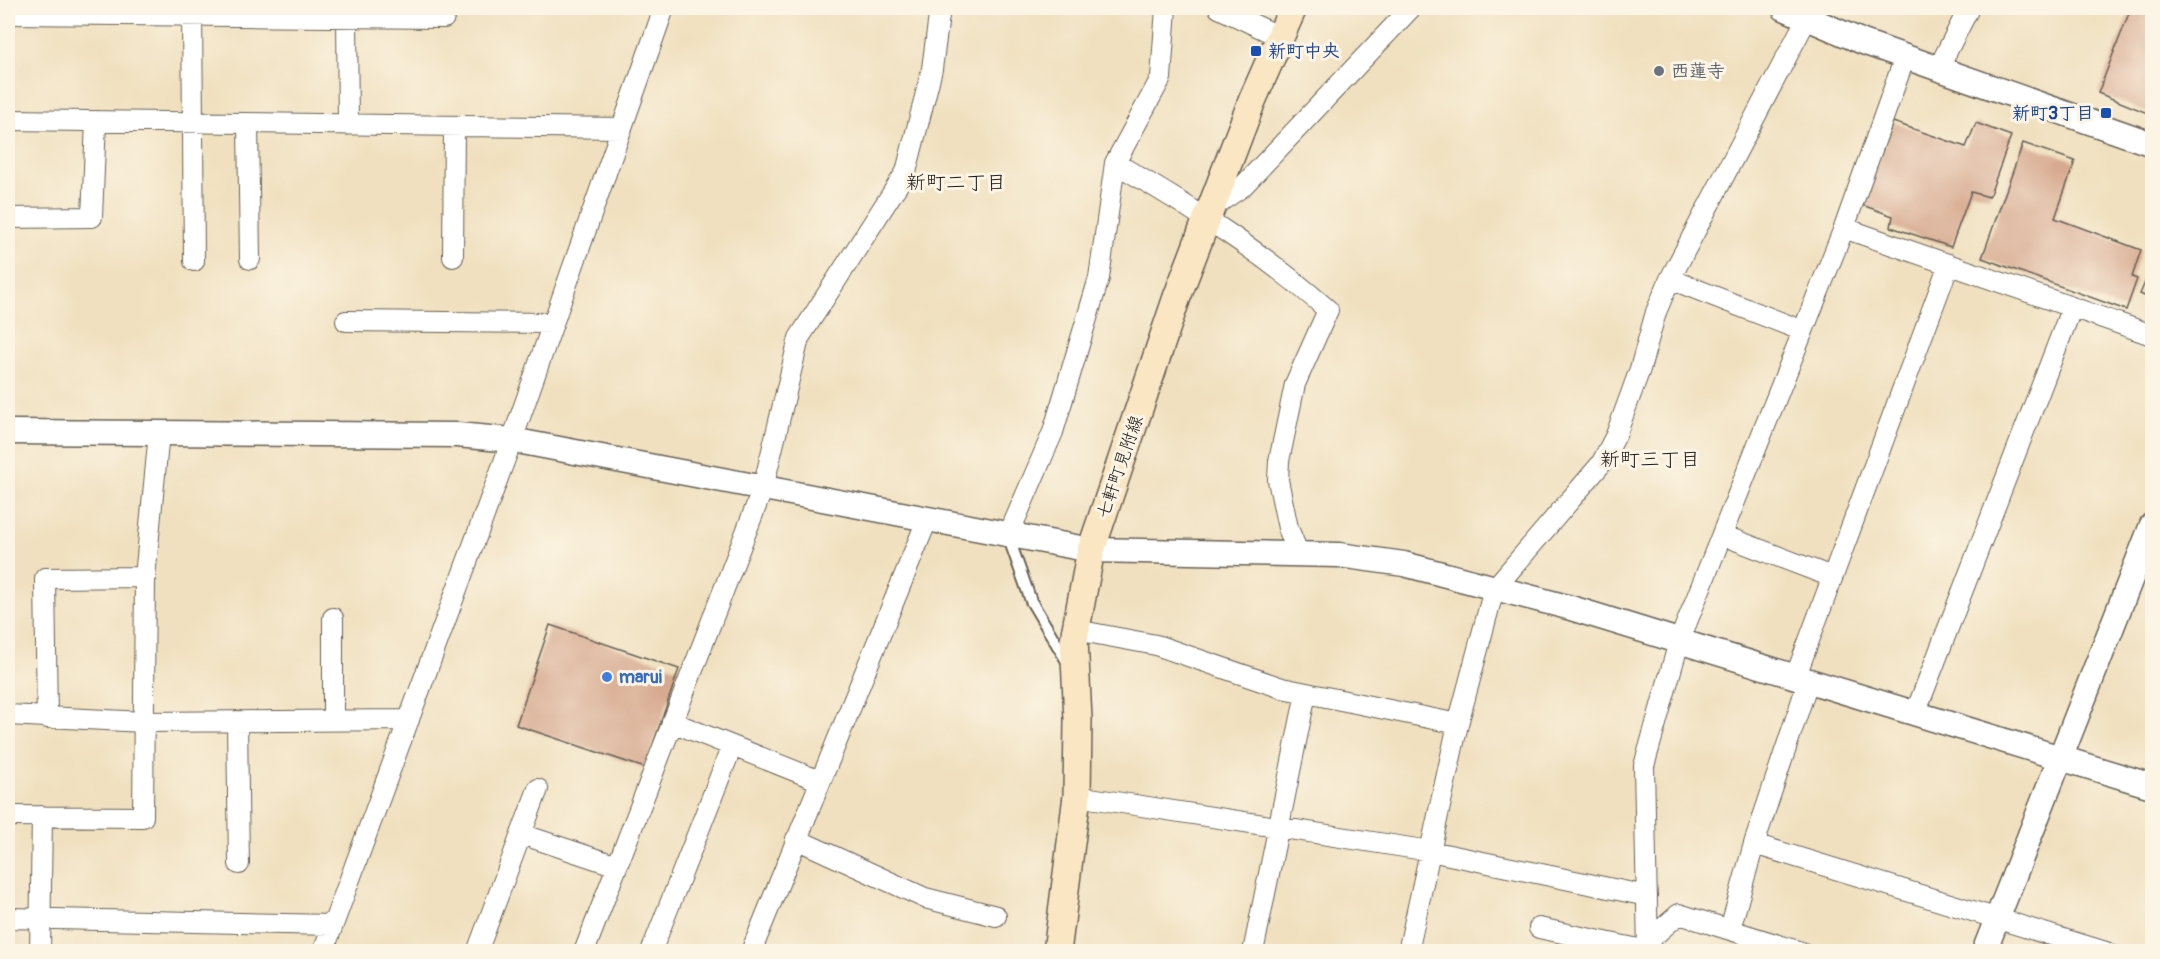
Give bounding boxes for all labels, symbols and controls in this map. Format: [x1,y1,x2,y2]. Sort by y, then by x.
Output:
place label: 新町中央 [1268,40,1340,63]
marker: 新町中央 [1249,44,1263,58]
place label: 西蓮寺 [1671,60,1725,83]
marker: 西蓮寺 [1652,64,1666,78]
place label: 新町3丁目 [2012,102,2094,125]
marker: 新町3丁目 [2099,106,2113,120]
district label: 新町二丁目 [906,170,1006,195]
street label: 七軒町見附線 [1092,412,1148,522]
district label: 新町三丁目 [1600,447,1700,472]
place label: marui [619,666,662,689]
marker: marui [600,670,614,684]

